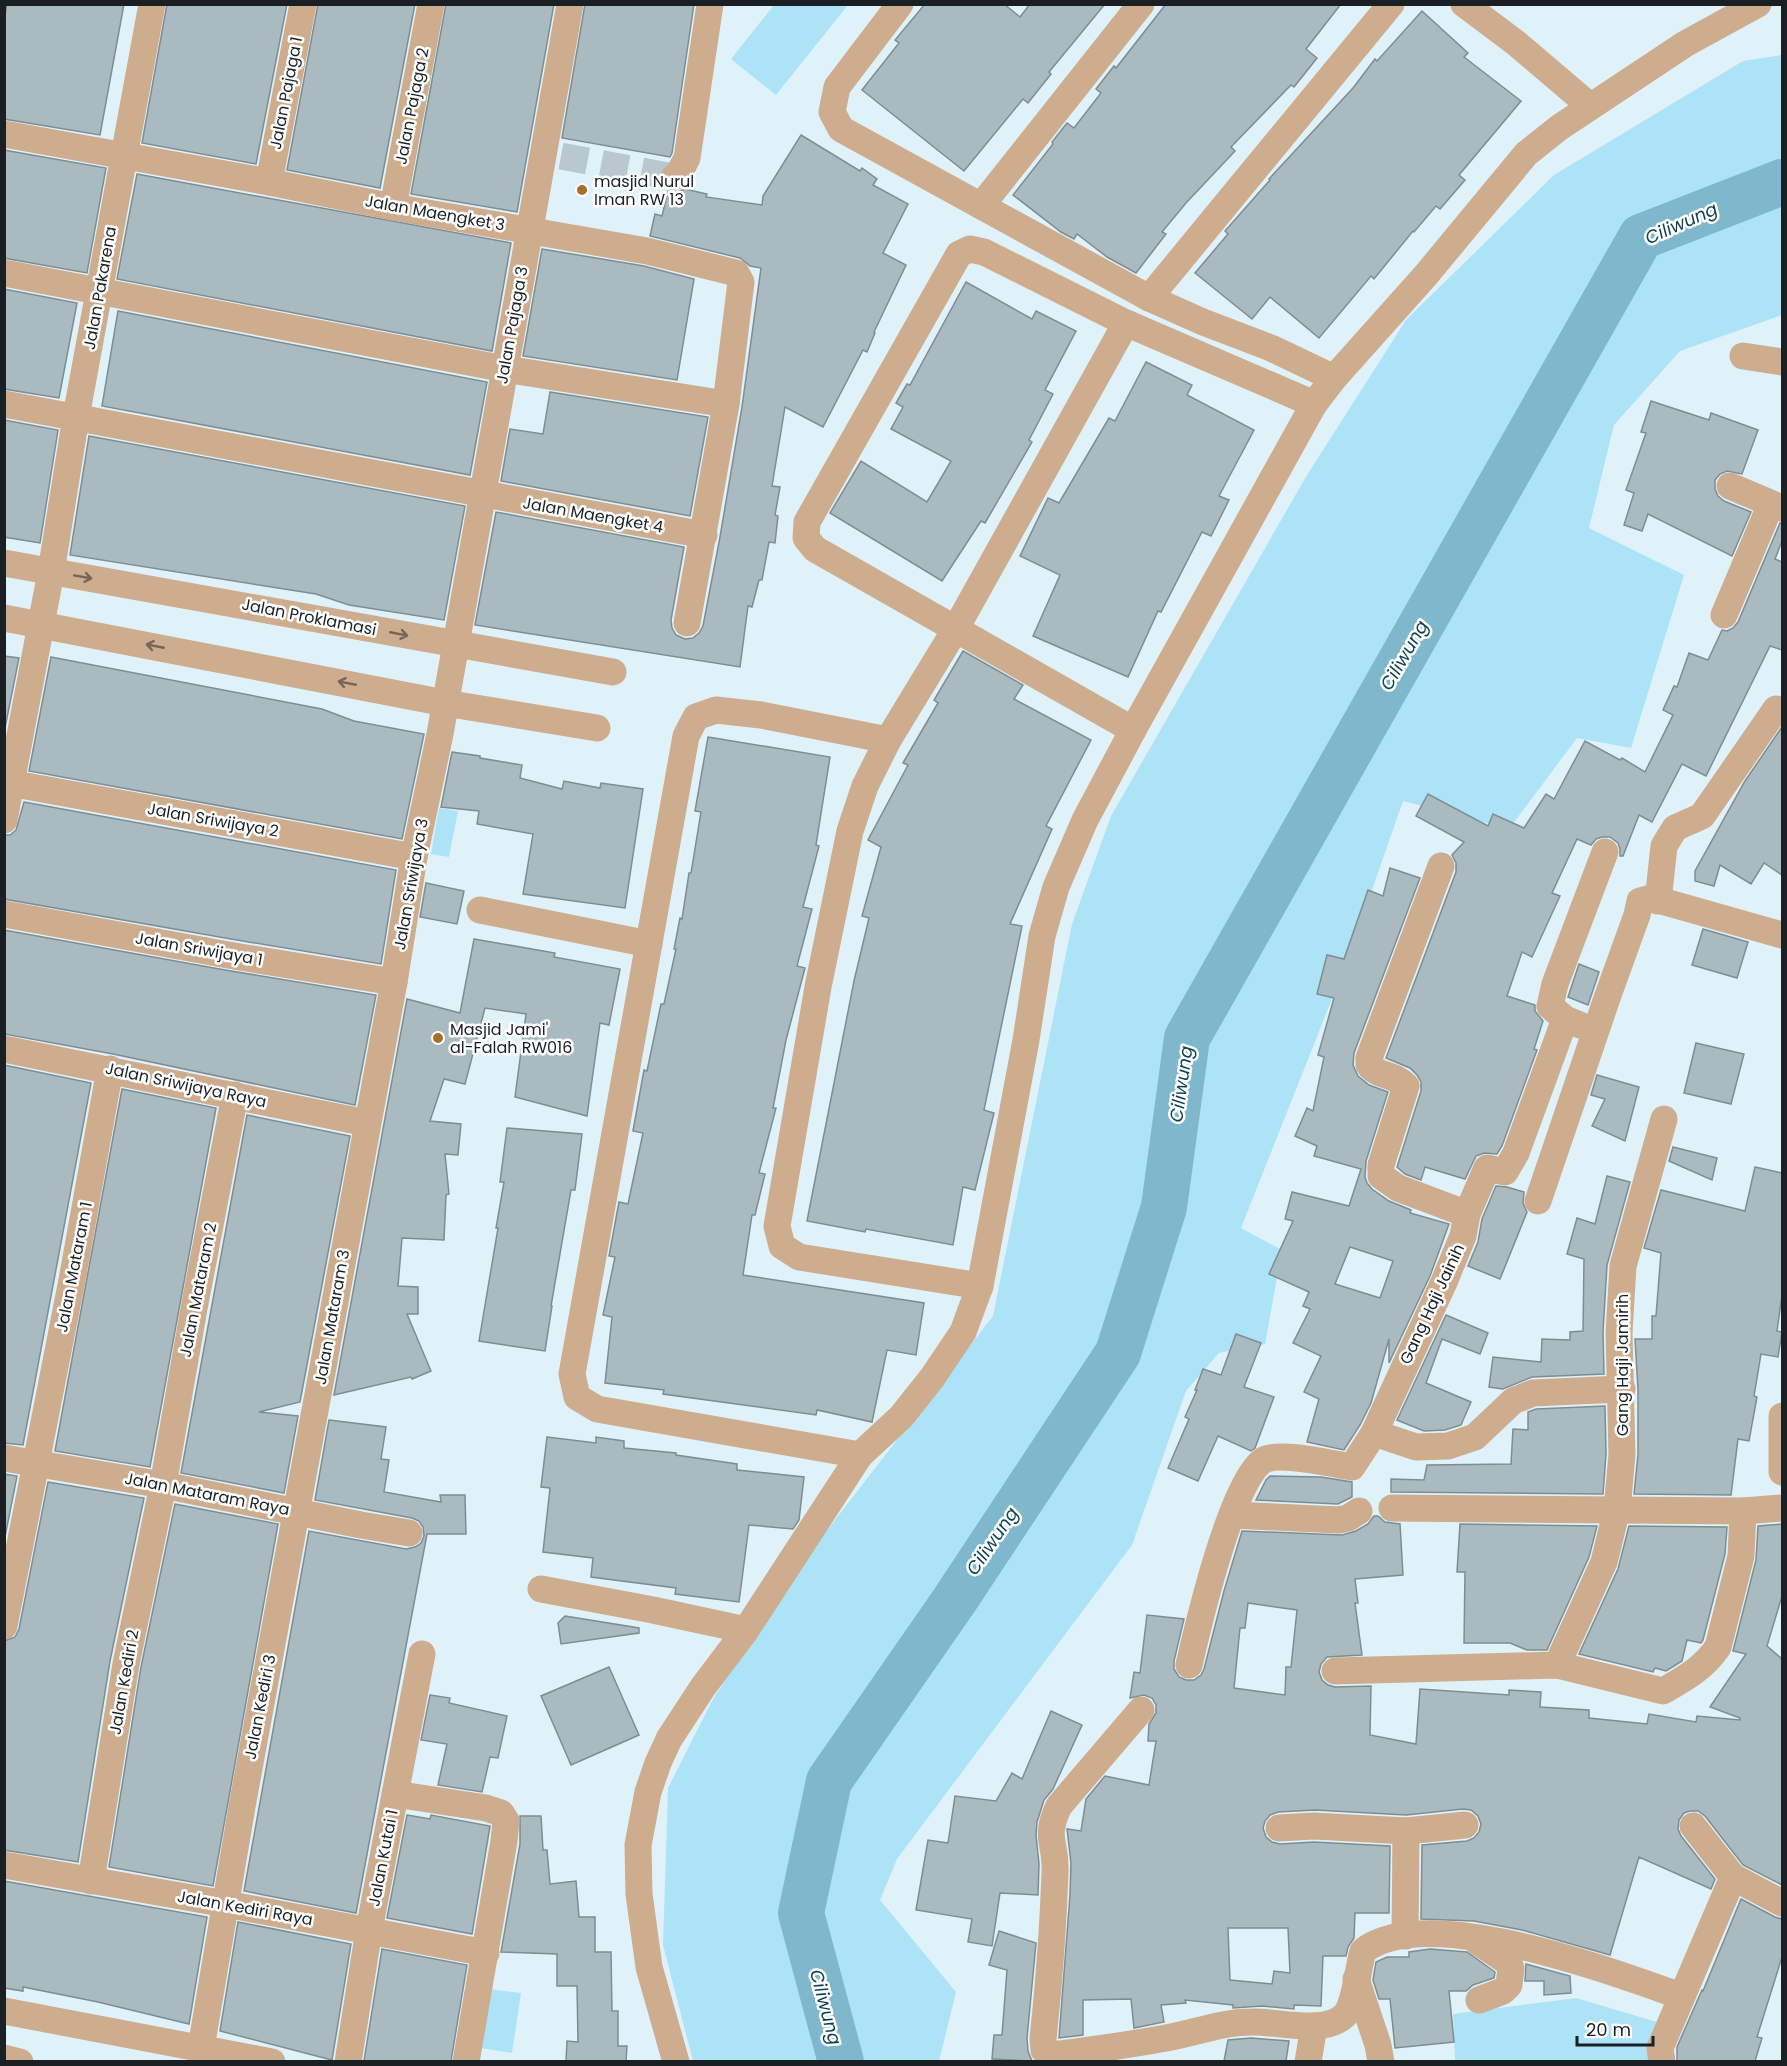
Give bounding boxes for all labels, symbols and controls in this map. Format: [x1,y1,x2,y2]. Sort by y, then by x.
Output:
street label: Jalan Pajaga 1 [264,35,308,151]
street label: Jalan Pajaga 2 [389,46,435,166]
place label: masjid Nurul Iman RW 13 [594,170,694,211]
marker: masjid Nurul Iman RW 13 [575,183,589,197]
street label: Jalan Maengket 3 [363,189,507,237]
water label: Ciliwung [1641,196,1721,250]
street label: Jalan Pakarena [78,225,122,351]
street label: Jalan Pajaga 3 [490,265,534,385]
street label: Jalan Maengket 4 [521,491,665,539]
one-way arrow [72,572,92,583]
street label: Jalan Proklamasi [240,593,378,641]
water label: Ciliwung [1374,615,1434,695]
one-way arrow [388,629,408,640]
one-way arrow [146,640,166,651]
one-way arrow [337,677,357,688]
street label: Jalan Sriwijaya 2 [146,797,280,843]
street label: Jalan Sriwijaya 3 [388,816,434,952]
street label: Jalan Sriwijaya 1 [134,926,264,972]
place label: Masjid Jami' al-Falah RW016 [450,1018,572,1059]
marker: Masjid Jami' al-Falah RW016 [431,1031,445,1045]
water label: Ciliwung [1163,1044,1199,1124]
street label: Jalan Sriwijaya Raya [103,1057,269,1113]
street label: Jalan Mataram 1 [50,1200,98,1334]
street label: Jalan Mataram 2 [174,1221,222,1359]
street label: Gang Haji Jainih [1394,1240,1470,1368]
street label: Jalan Mataram 3 [309,1248,355,1386]
street label: Gang Haji Jamirih [1611,1294,1634,1436]
street label: Jalan Mataram Raya [122,1467,292,1521]
water label: Ciliwung [960,1502,1024,1580]
street label: Jalan Kediri 2 [103,1628,145,1736]
street label: Jalan Kediri 3 [239,1653,281,1761]
street label: Jalan Kutai 1 [362,1808,404,1908]
street label: Jalan Kediri Raya [175,1885,315,1931]
water label: Ciliwung [804,1967,848,2047]
scale bar [1577,2009,1654,2047]
text: 20 m [1586,2017,1631,2042]

